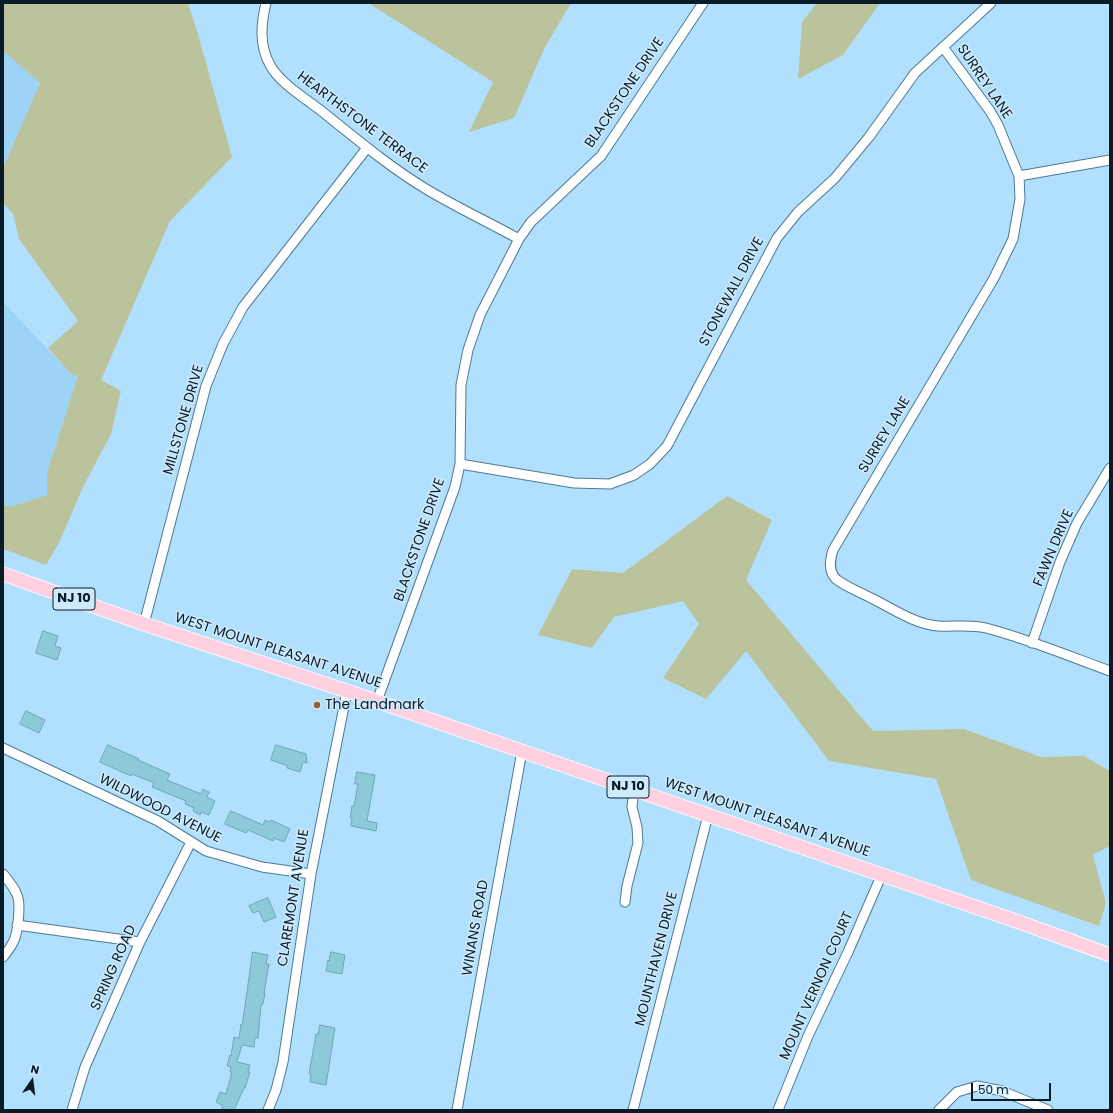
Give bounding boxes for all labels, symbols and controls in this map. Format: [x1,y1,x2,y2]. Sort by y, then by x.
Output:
street label: BLACKSTONE DRIVE [582,35,668,151]
street label: SURREY LANE [953,42,1015,122]
street label: HEARTHSTONE TERRACE [294,68,430,178]
street label: STONEWALL DRIVE [696,235,768,349]
street label: MILLSTONE DRIVE [160,363,208,477]
street label: SURREY LANE [856,394,914,476]
street label: BLACKSTONE DRIVE [391,476,449,604]
street label: FAWN DRIVE [1030,507,1078,589]
road number: NJ 10 [53,588,95,610]
street label: WEST MOUNT PLEASANT AVENUE [173,610,383,692]
place label: The Landmark [325,697,424,713]
marker: The Landmark [312,700,322,710]
street label: WILDWOOD AVENUE [96,771,224,847]
street label: WEST MOUNT PLEASANT AVENUE [662,775,872,861]
road number: NJ 10 [607,776,649,798]
street label: CLAREMONT AVENUE [275,828,313,968]
street label: WINANS ROAD [459,879,493,977]
street label: MOUNTHAVEN DRIVE [632,890,682,1028]
street label: MOUNT VERNON COURT [777,909,857,1063]
street label: SPRING ROAD [88,923,140,1013]
north arrow [12,1061,52,1101]
text: N [29,1061,41,1078]
scale bar [973,1075,1053,1101]
text: 50 m [978,1081,1009,1098]

